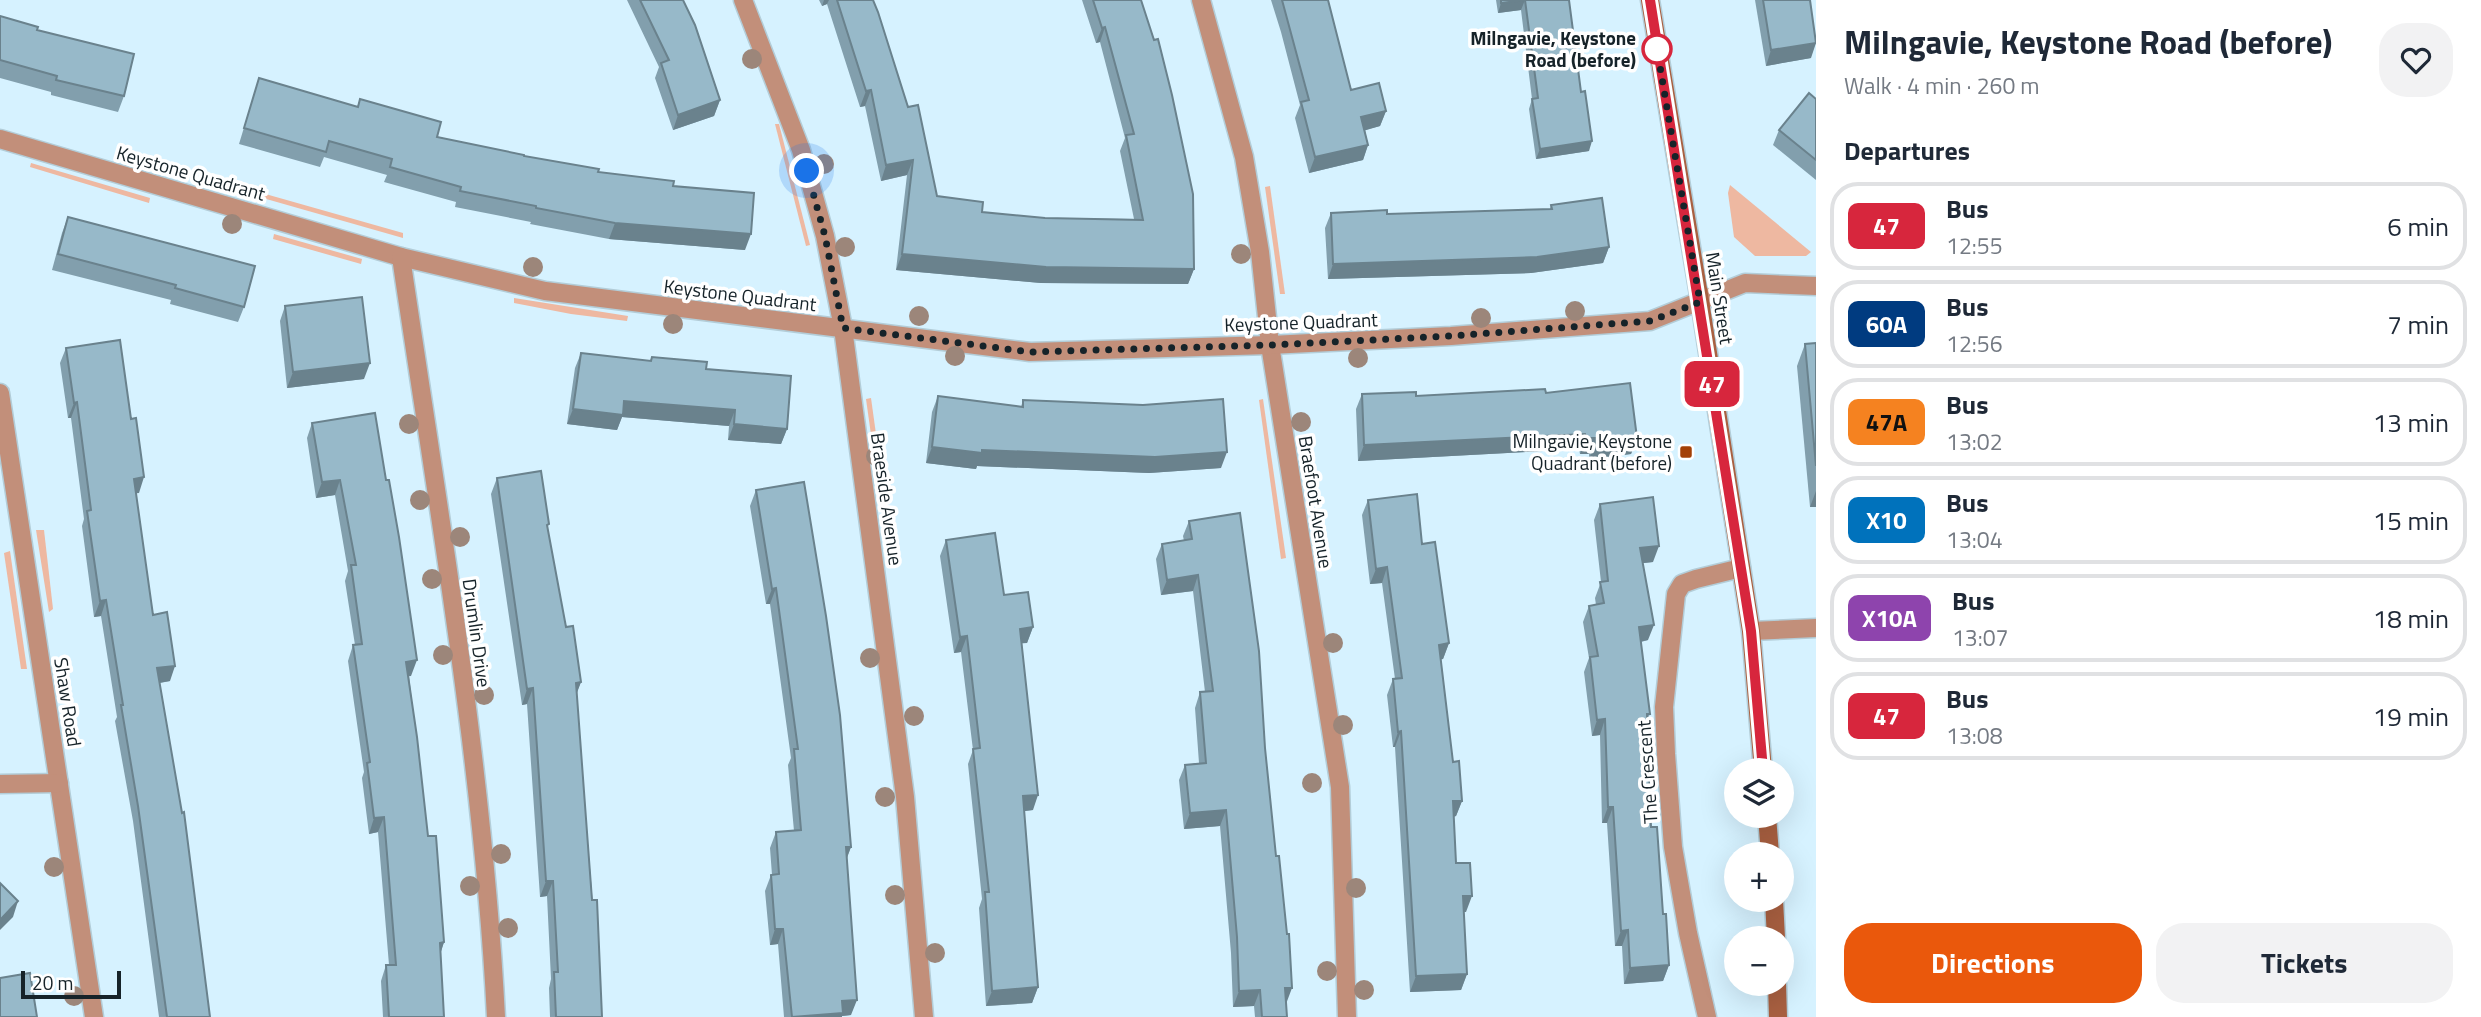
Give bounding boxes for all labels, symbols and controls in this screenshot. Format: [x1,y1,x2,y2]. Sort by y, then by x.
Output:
text: Milngavie, Keystone Road (before) [1844,17,2332,67]
place label: Milngavie, Keystone Road (before) [1470,23,1636,74]
button: heart [2379,23,2453,97]
marker: Milngavie, Keystone Road (before) [1642,34,1672,64]
text: Walk · 4 min · 260 m [1844,68,2040,103]
text: Departures [1844,131,1970,170]
street label: Keystone Quadrant [113,137,269,208]
your location [789,153,824,188]
text: Bus [1946,189,1988,228]
text: 6 min [2387,207,2449,246]
text: 47 [1873,208,1900,244]
text: 12:55 [1946,228,2003,263]
street label: Main Street [1699,250,1742,346]
street label: Keystone Quadrant [662,271,818,318]
text: Bus [1946,287,1988,326]
street label: Keystone Quadrant [1224,304,1379,339]
text: 7 min [2387,305,2449,344]
text: 60A [1866,306,1907,342]
text: 12:56 [1946,326,2003,361]
line badge: 47 [1680,361,1744,407]
text: 47 [1699,366,1725,402]
text: Bus [1946,385,1988,424]
text: 13 min [2373,403,2449,442]
text: 47A [1866,404,1907,440]
text: 13:02 [1946,424,2003,459]
place label: Milngavie, Keystone Quadrant (before) [1512,426,1672,477]
street label: Braeside Avenue [864,431,911,567]
street label: Braefoot Avenue [1292,434,1341,570]
marker: Milngavie, Keystone Quadrant (before) [1678,444,1694,460]
text: Bus [1946,483,1988,522]
text: 15 min [2373,501,2449,540]
text: X10 [1866,502,1907,538]
text: 13:04 [1946,522,2003,557]
street label: Drumlin Drive [456,577,499,689]
text: Bus [1952,581,1994,620]
text: 18 min [2373,599,2449,638]
text: X10A [1862,600,1917,636]
text: 13:07 [1952,620,2009,655]
street label: Shaw Road [47,655,90,749]
text: Bus [1946,679,1988,718]
text: 19 min [2373,697,2449,736]
text: 47 [1873,698,1900,734]
text: 13:08 [1946,718,2003,753]
street label: The Crescent [1628,719,1665,825]
map controls [1724,758,1794,996]
button: layers [1724,758,1794,828]
button: + [1724,842,1794,912]
button: Directions [1844,923,2142,1003]
button: Tickets [2156,923,2453,1003]
button: − [1724,926,1794,996]
scale bar [21,968,121,1000]
text: 20 m [32,968,73,997]

